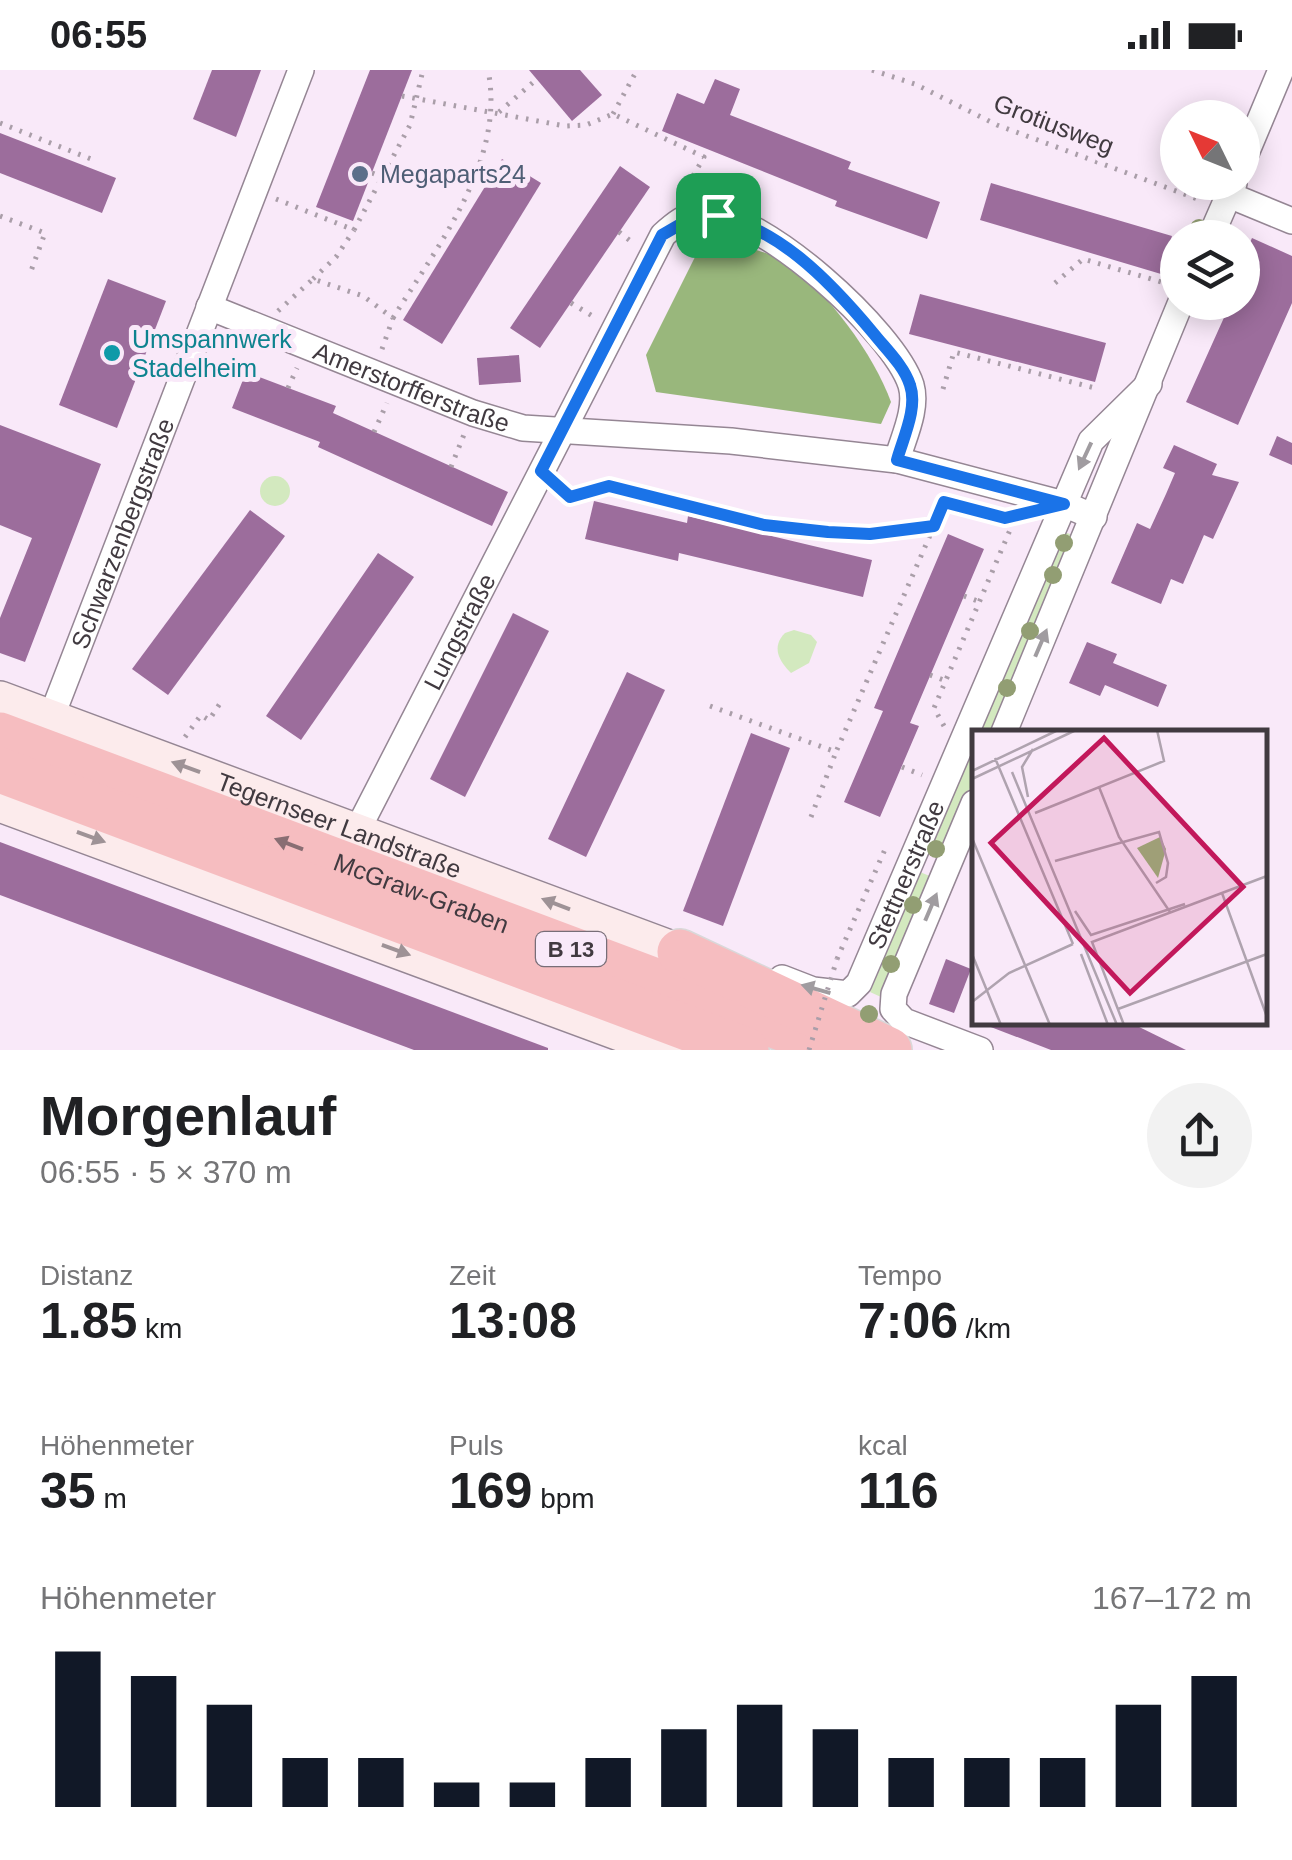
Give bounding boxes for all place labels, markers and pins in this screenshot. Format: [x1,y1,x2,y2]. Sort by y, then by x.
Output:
place label: Megaparts24 [380,160,526,188]
marker: Megaparts24 [349,163,371,185]
pin [676,173,761,258]
place label: Umspannwerk Stadelheim [132,325,292,382]
marker: Umspannwerk Stadelheim [101,342,123,364]

